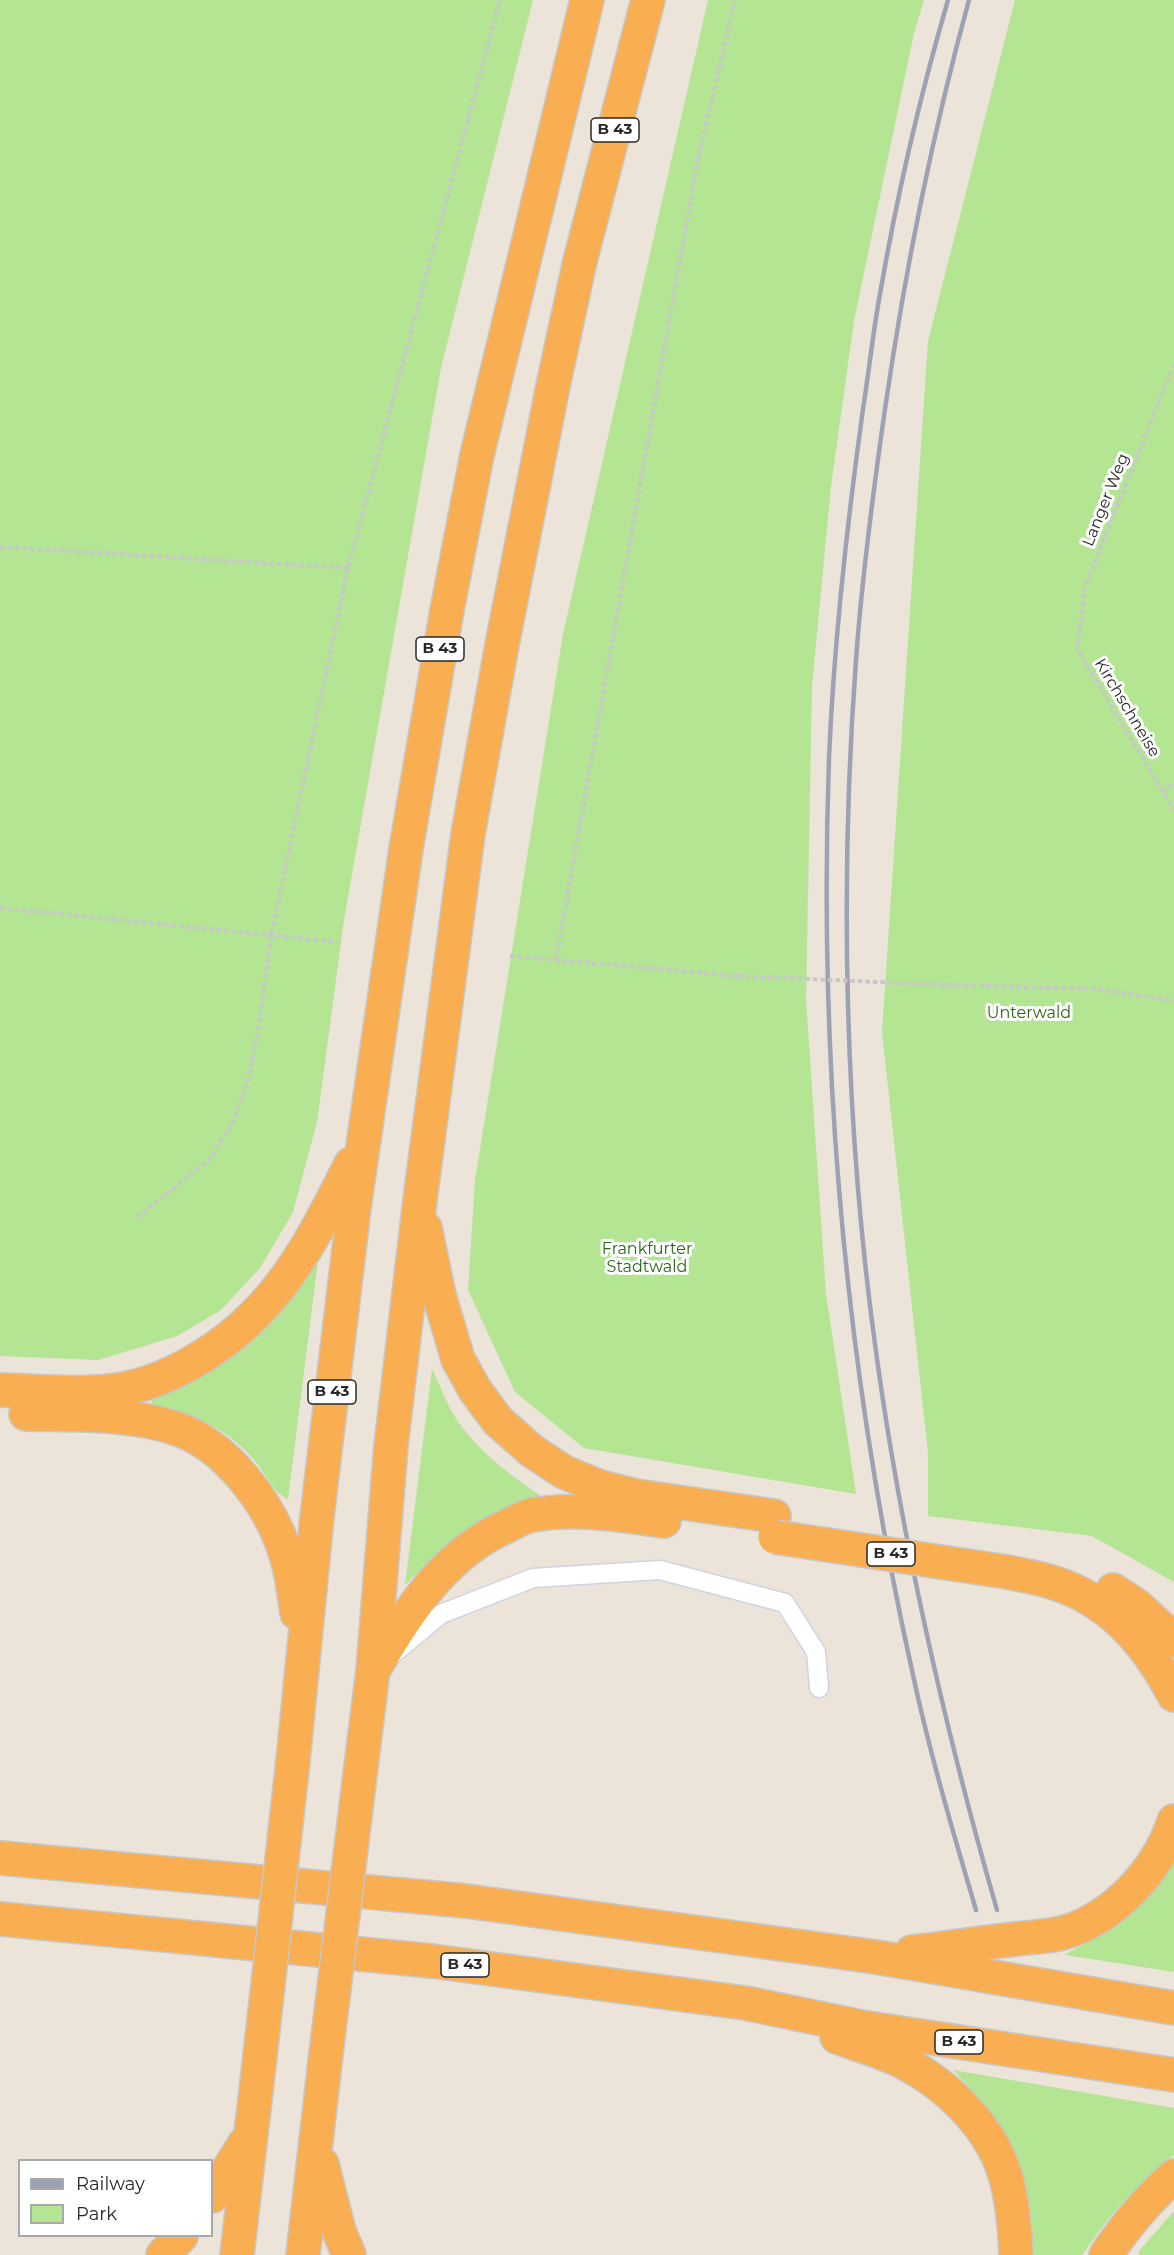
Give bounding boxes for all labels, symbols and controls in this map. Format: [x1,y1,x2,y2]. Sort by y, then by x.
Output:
road number: B 43 [591,118,639,142]
street label: Langer Weg [1079,451,1133,549]
road number: B 43 [416,637,464,661]
street label: Kirchschneise [1090,655,1164,761]
park label: Unterwald [987,1003,1071,1023]
park label: Frankfurter Stadtwald [602,1239,692,1277]
road number: B 43 [308,1380,356,1404]
road number: B 43 [867,1542,915,1566]
road number: B 43 [441,1953,489,1977]
road number: B 43 [935,2030,983,2054]
legend [18,2159,213,2237]
text: Railway [76,2173,145,2195]
text: Park [76,2203,117,2225]

